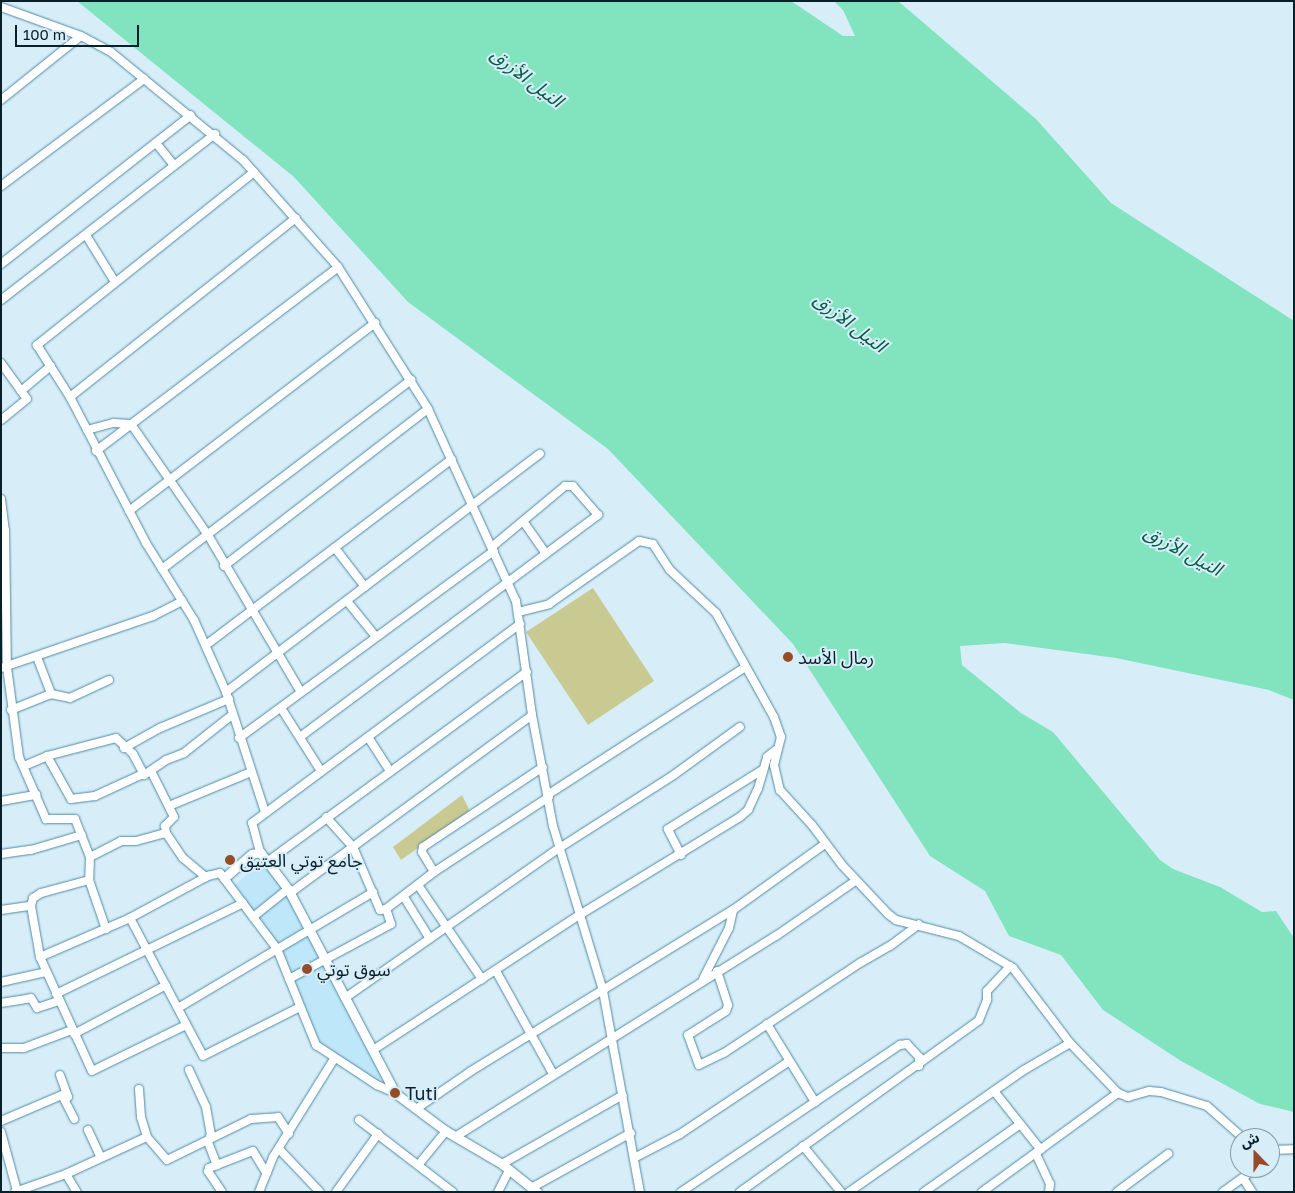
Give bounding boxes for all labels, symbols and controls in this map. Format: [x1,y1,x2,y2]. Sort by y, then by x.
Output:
scale bar [18,15,141,47]
text: 100 m [23,25,66,43]
water label: النيل الأزرق [486,42,568,112]
water label: النيل الأزرق [809,287,891,357]
water label: النيل الأزرق [1140,520,1226,580]
place label: رمال الأسد [798,646,874,668]
marker: رمال الأسد [782,651,794,663]
place label: جامع توتي العتيق [240,849,363,871]
marker: جامع توتي العتيق [224,854,236,866]
place label: سوق توتي [317,958,391,980]
marker: سوق توتي [301,963,313,975]
place label: Tuti [405,1082,437,1104]
marker: Tuti [389,1087,401,1099]
north arrow [1230,1128,1280,1178]
text: ش [1237,1128,1262,1151]

